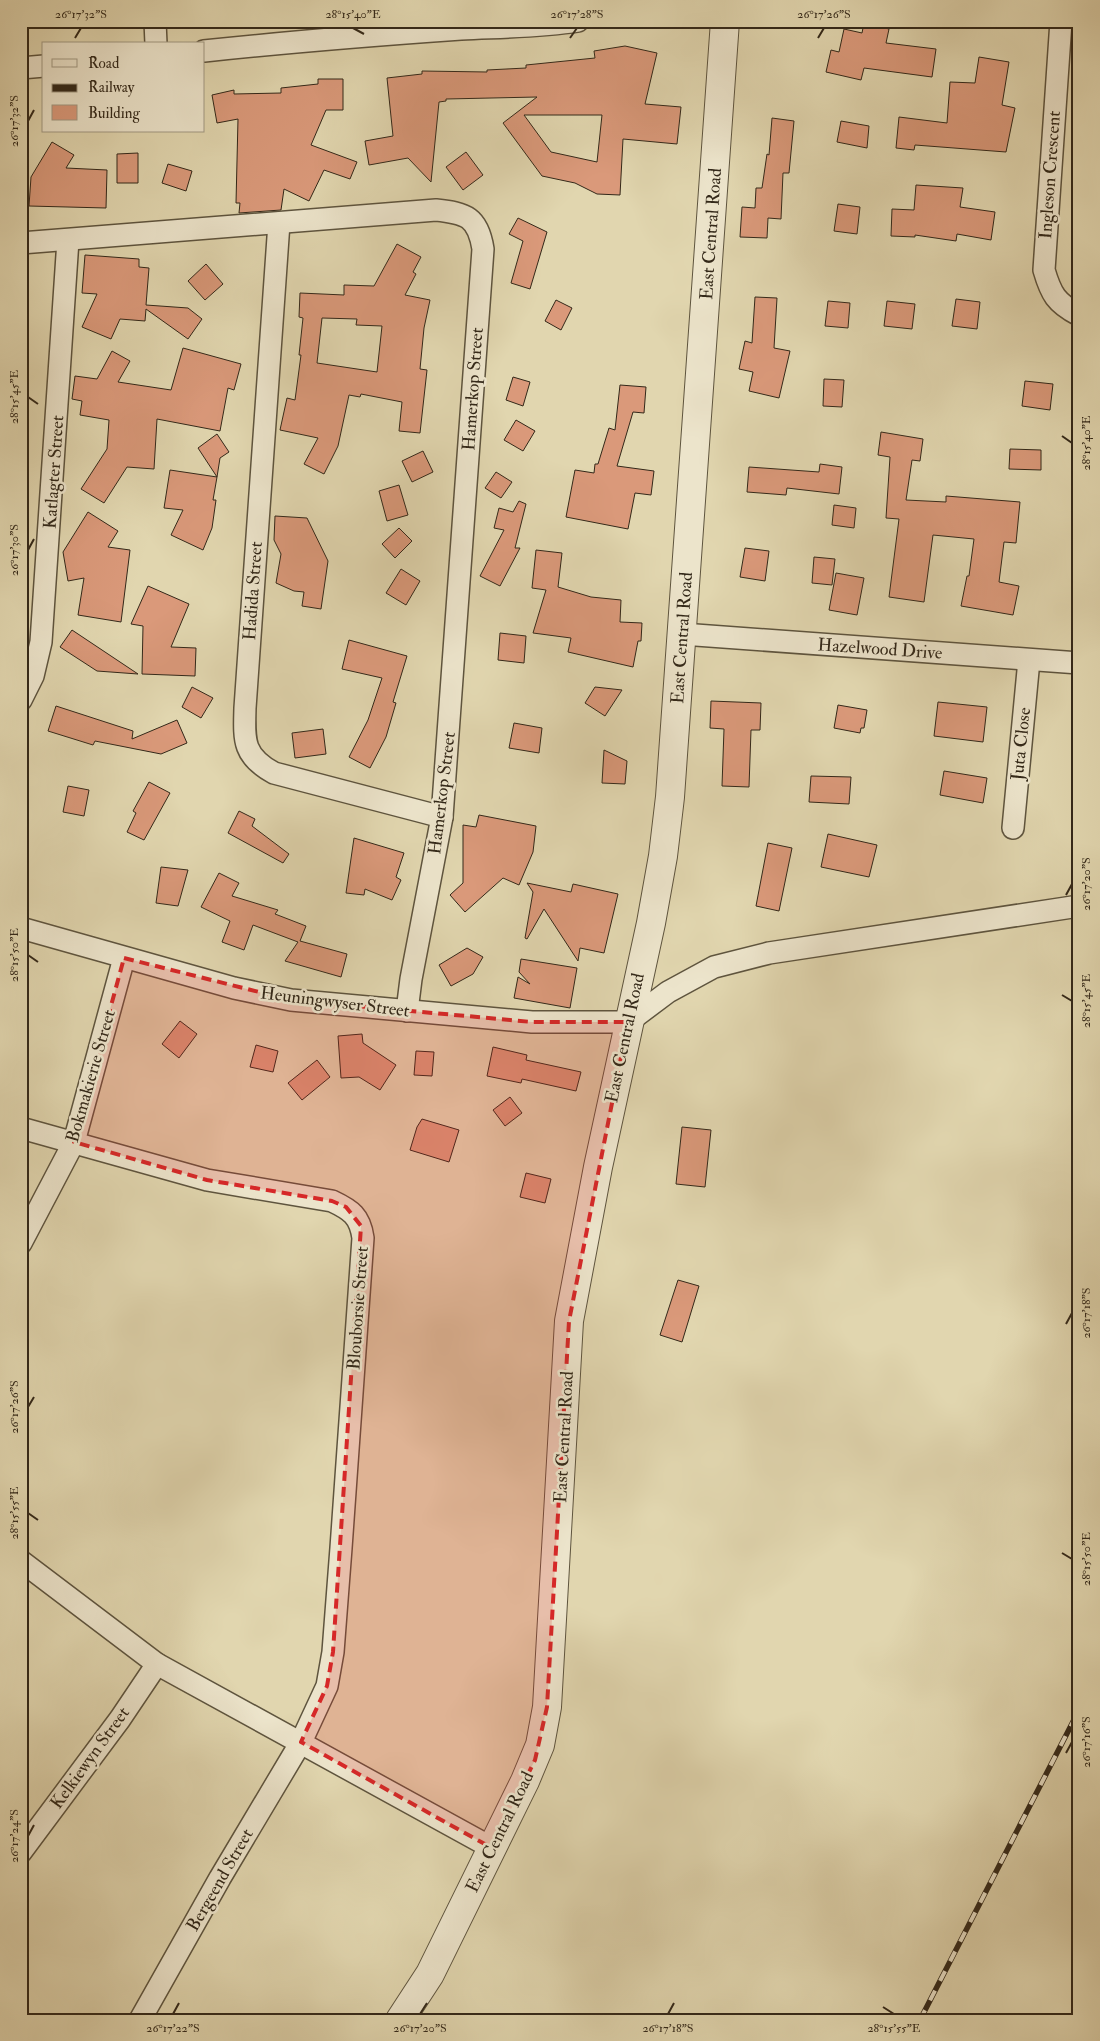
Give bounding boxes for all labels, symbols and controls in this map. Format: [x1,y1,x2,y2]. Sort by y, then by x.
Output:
text: 26°17'32"S [55,7,107,22]
text: 28°15'40"E [325,7,381,22]
text: 26°17'28"S [551,7,603,22]
text: 26°17'26"S [797,7,851,22]
legend [42,42,205,132]
text: Road [88,54,120,73]
text: Railway [88,78,135,97]
text: 26°17'32"S [7,95,22,147]
text: Building [88,104,140,123]
street label: Ingleson Crescent [1034,110,1066,240]
street label: East Central Road [695,167,727,301]
street label: Hamerkop Street [457,326,489,451]
text: 28°15'45"E [7,370,22,424]
street label: Katlagter Street [39,414,69,530]
text: 28°15'40"E [1079,415,1094,471]
text: 26°17'30"S [7,524,22,576]
street label: Hadida Street [238,541,268,641]
street label: East Central Road [666,571,698,705]
street label: Hazelwood Drive [817,633,944,665]
street label: Juta Close [1006,706,1036,783]
street label: Hamerkop Street [423,730,461,856]
text: 26°17'20"S [1079,857,1094,911]
text: 28°15'50"E [7,928,22,982]
street label: East Central Road [600,971,650,1105]
text: 28°15'45"E [1079,974,1094,1028]
street label: Heuningwyser Street [259,981,411,1023]
street label: Bokmakierie Street [61,1007,121,1145]
street label: Blouborsie Street [342,1245,374,1371]
text: 26°17'18"S [1079,1287,1094,1339]
street label: East Central Road [549,1370,579,1504]
text: 26°17'26"S [7,1380,22,1434]
text: 28°15'55"E [7,1486,22,1539]
text: 28°15'50"E [1079,1532,1094,1586]
street label: Kelkiewyn Street [45,1702,135,1814]
text: 26°17'16"S [1079,1716,1094,1768]
street label: East Central Road [461,1768,539,1896]
text: 26°17'24"S [7,1809,22,1863]
street label: Bergeend Street [181,1824,259,1936]
text: 26°17'22"S [146,2021,200,2036]
text: 26°17'20"S [393,2021,447,2036]
text: 26°17'18"S [642,2021,694,2036]
text: 28°15'55"E [868,2021,921,2036]

